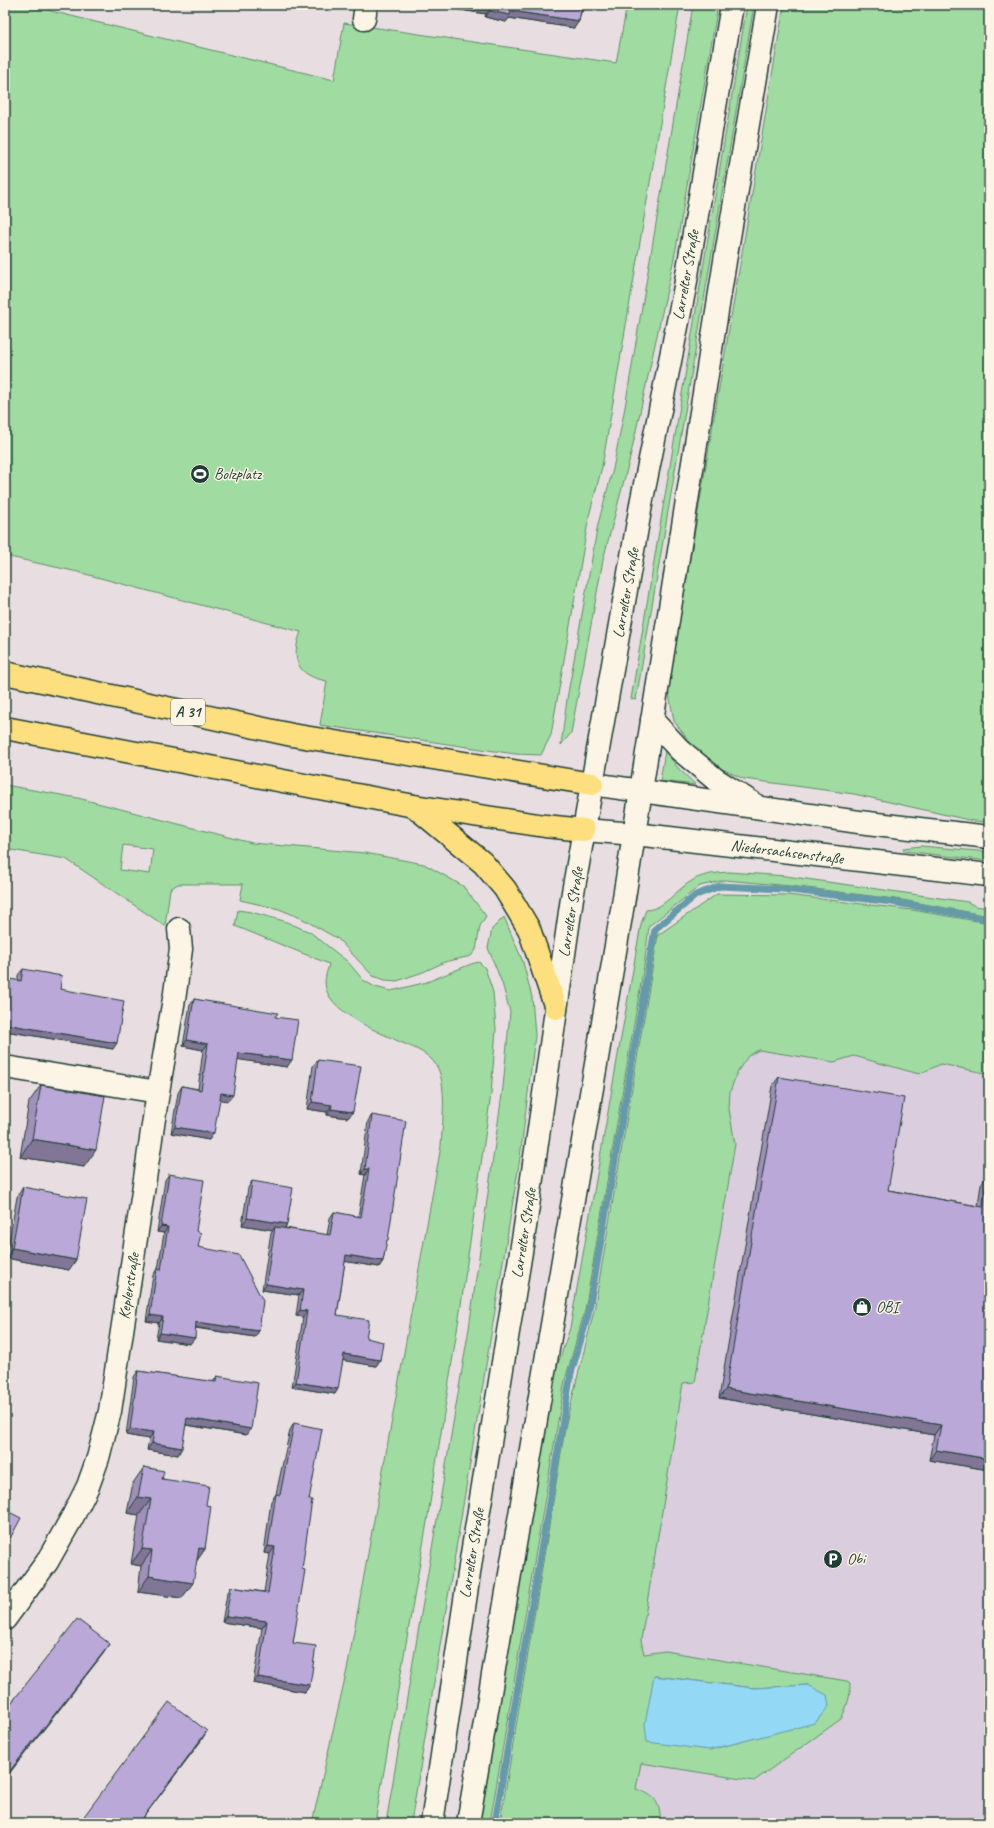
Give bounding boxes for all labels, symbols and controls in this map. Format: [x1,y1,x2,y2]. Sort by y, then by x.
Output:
street label: Larrelter Straße [668,227,704,321]
sports icon: Bolzplatz [189,463,211,485]
place label: Bolzplatz [214,464,262,484]
street label: Larrelter Straße [608,545,644,639]
road number: A 31 [171,699,205,725]
street label: Niedersachsenstraße [730,835,846,869]
street label: Larrelter Straße [554,864,588,958]
street label: Larrelter Straße [507,1185,541,1279]
street label: Keplerstraße [114,1250,144,1321]
shop icon: OBI [851,1296,873,1318]
place label: OBI [876,1297,902,1317]
street label: Larrelter Straße [455,1505,489,1599]
parking icon: Obi [822,1548,844,1570]
place label: Obi [847,1549,867,1569]

